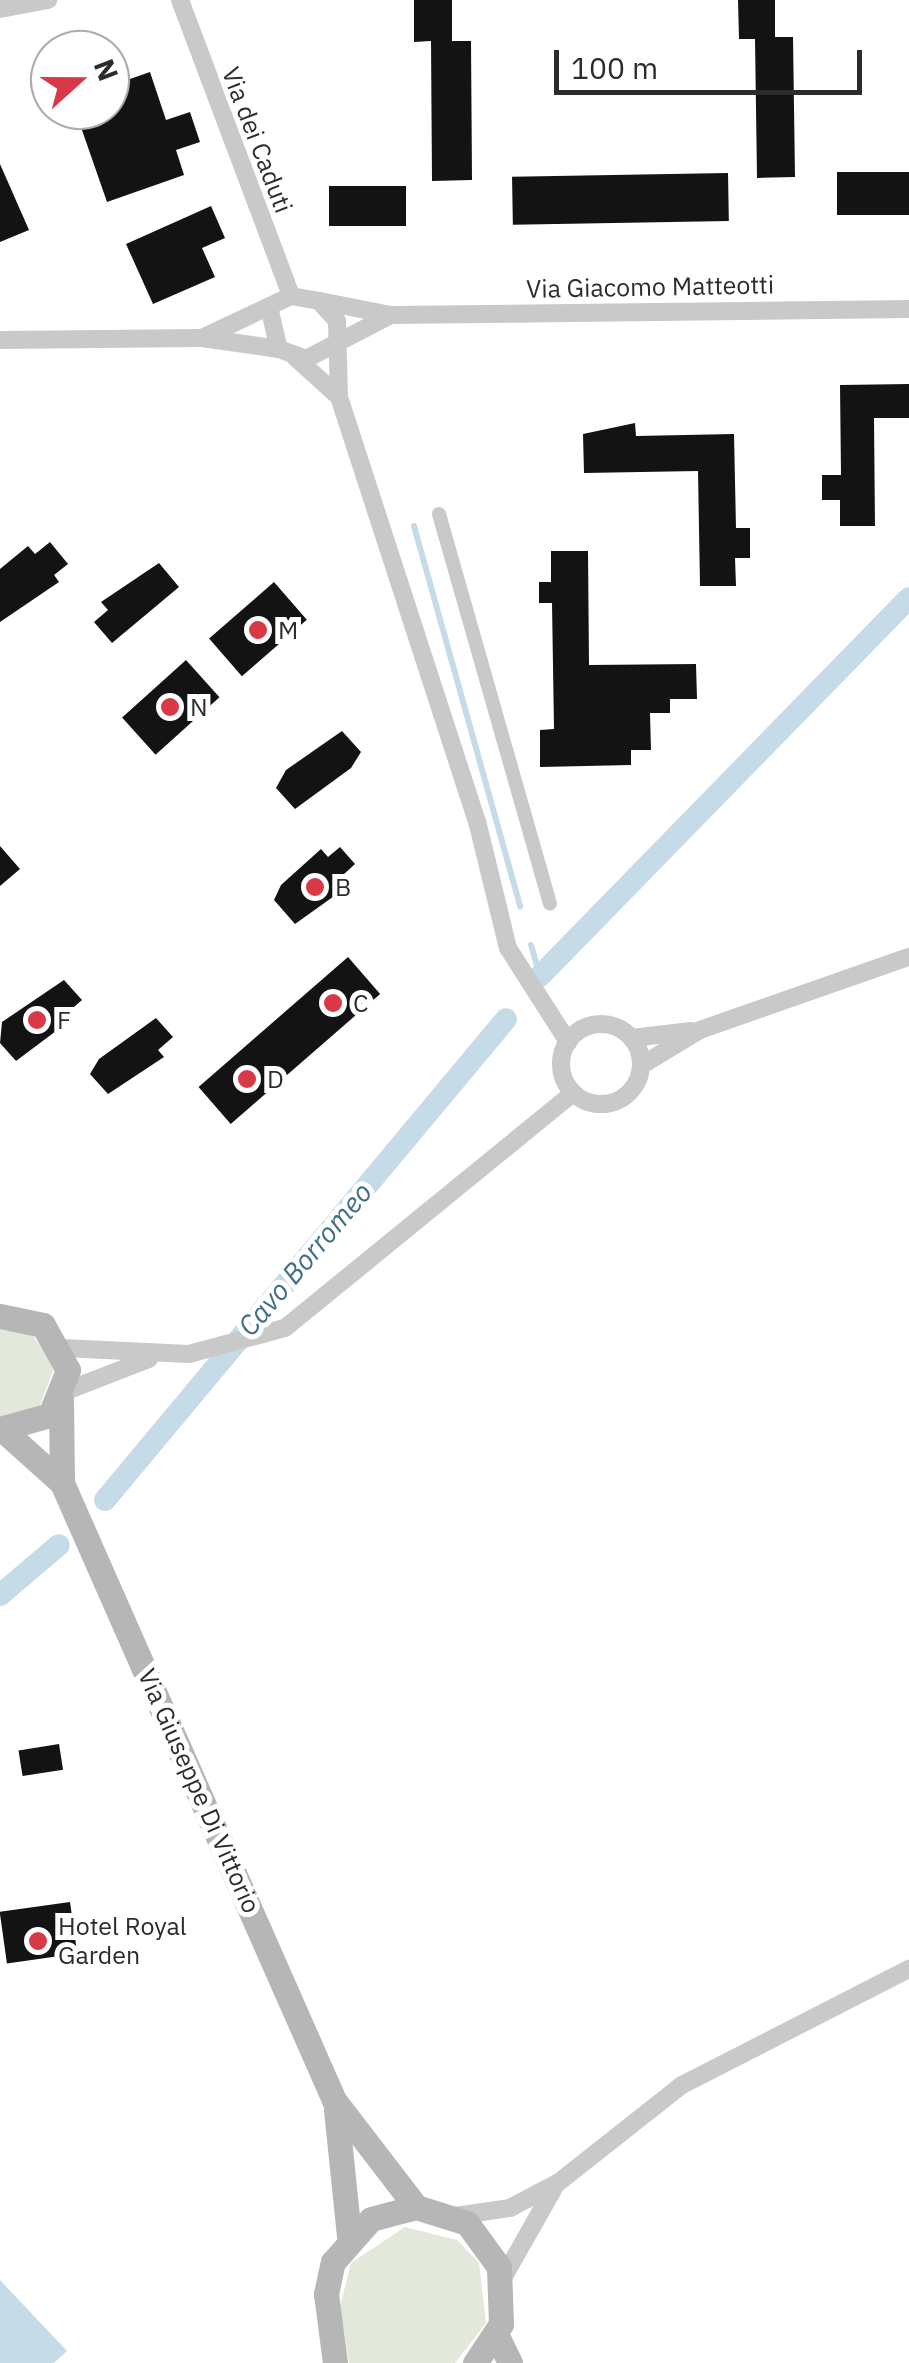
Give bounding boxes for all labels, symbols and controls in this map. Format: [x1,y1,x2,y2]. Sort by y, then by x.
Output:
north arrow [30,30,130,130]
scale bar [559,30,866,92]
text: 100 m [571,48,658,87]
text: N [86,54,128,86]
street label: Via dei Caduti [215,63,299,217]
street label: Via Giacomo Matteotti [526,270,774,304]
place label: M [278,615,298,645]
marker: M [247,619,269,641]
place label: N [190,692,208,722]
marker: N [159,696,181,718]
place label: B [335,872,351,902]
marker: B [304,876,326,898]
place label: C [353,988,369,1018]
marker: C [322,992,344,1014]
place label: F [57,1005,71,1035]
marker: F [26,1009,48,1031]
place label: D [267,1064,284,1094]
marker: D [236,1068,258,1090]
water label: Cavo Borromeo [231,1175,379,1343]
street label: Via Giuseppe Di Vittorio [132,1664,266,1918]
place label: Hotel Royal Garden [58,1912,187,1971]
marker: Hotel Royal Garden [27,1930,49,1952]

